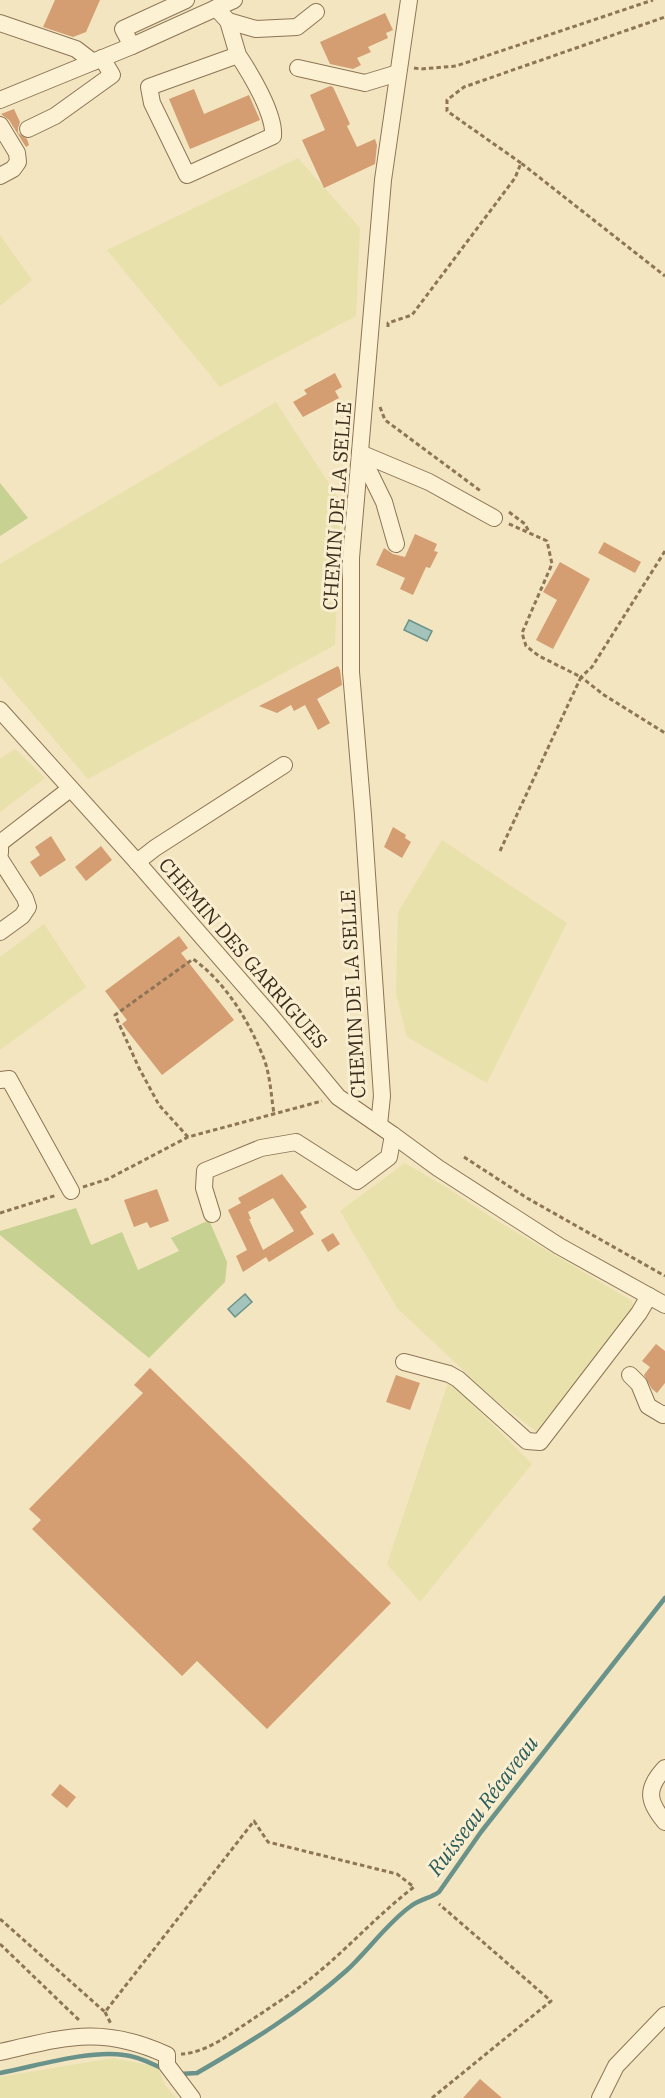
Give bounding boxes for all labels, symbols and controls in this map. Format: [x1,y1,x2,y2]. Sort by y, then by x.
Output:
street label: CHEMIN DE LA SELLE [316,401,357,611]
street label: CHEMIN DES GARRIGUES [153,851,334,1054]
street label: CHEMIN DE LA SELLE [334,889,371,1099]
water label: Ruisseau Récaveau [420,1730,544,1882]

